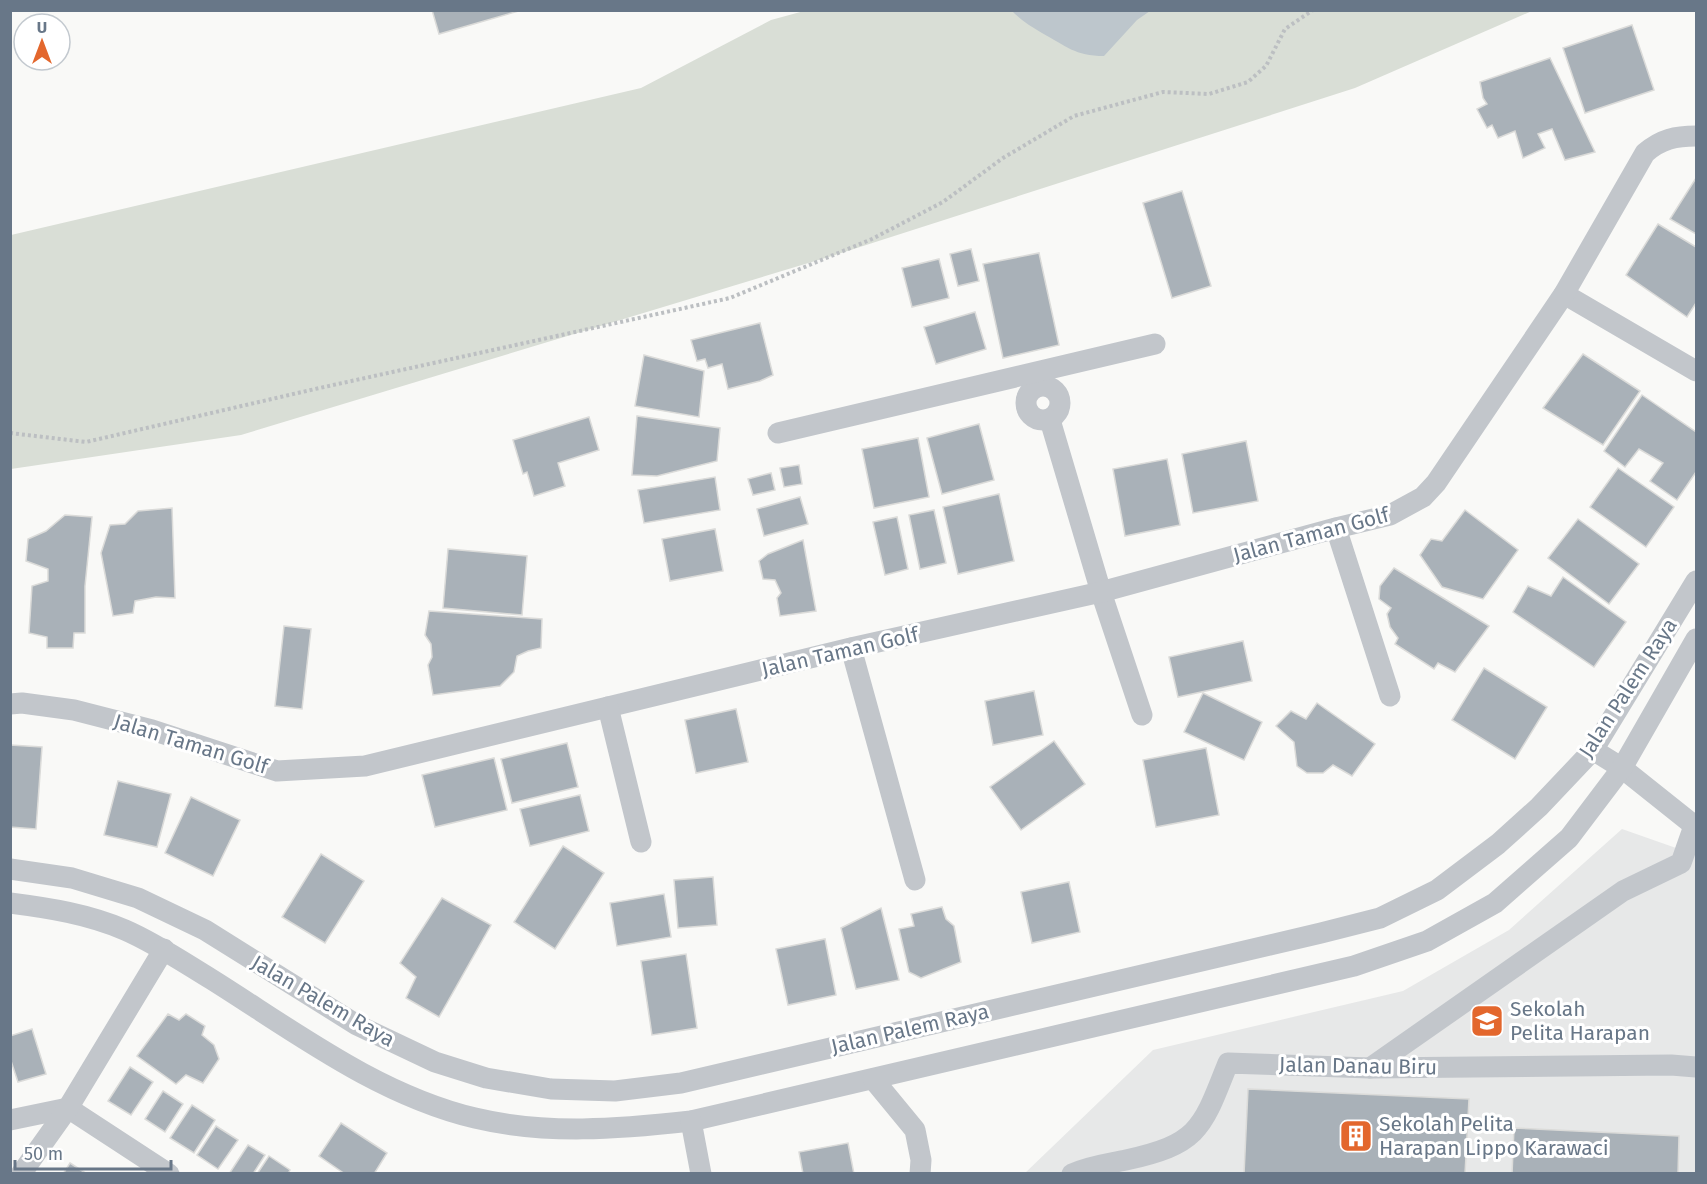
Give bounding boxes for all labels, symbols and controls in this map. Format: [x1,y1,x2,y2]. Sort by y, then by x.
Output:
north arrow [12,12,72,72]
text: U [37,18,47,37]
street label: Jalan Taman Golf [1230,501,1394,568]
street label: Jalan Palem Raya [1573,613,1683,763]
street label: Jalan Taman Golf [759,621,923,683]
street label: Jalan Taman Golf [111,708,273,780]
street label: Jalan Palem Raya [247,949,399,1053]
place label: Sekolah Pelita Harapan [1510,996,1650,1046]
street label: Jalan Palem Raya [828,998,992,1060]
school or university icon: Sekolah Pelita Harapan [1469,1003,1505,1039]
street label: Jalan Danau Biru [1279,1052,1437,1080]
place label: Sekolah Pelita Harapan Lippo Karawaci [1379,1111,1609,1161]
building icon: Sekolah Pelita Harapan Lippo Karawaci [1338,1118,1374,1154]
scale bar [15,1133,171,1171]
text: 50 m [24,1143,63,1165]

